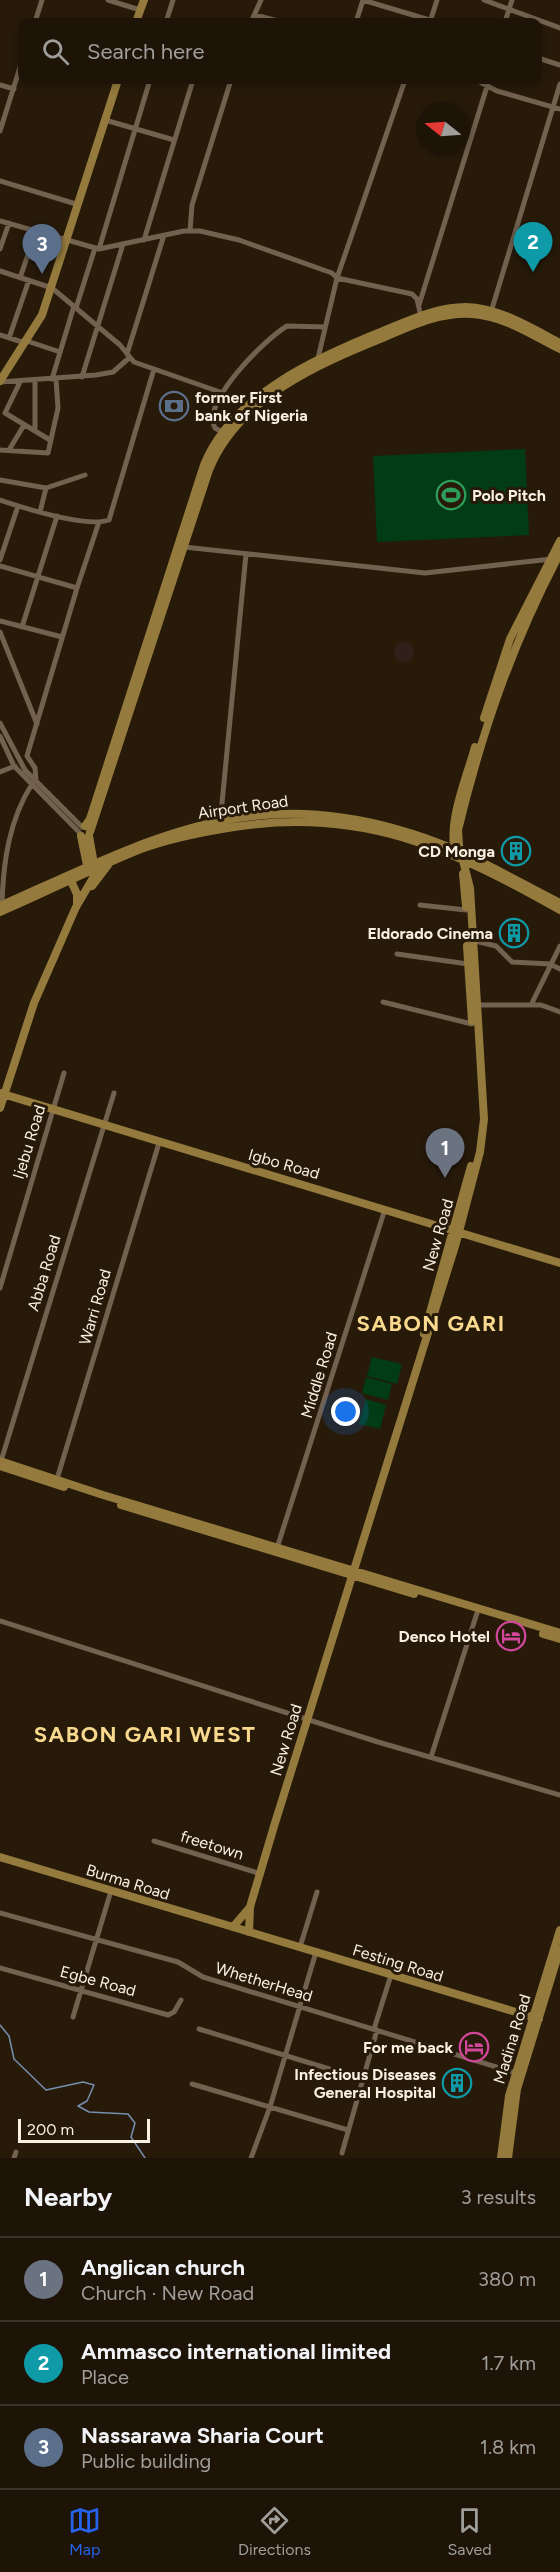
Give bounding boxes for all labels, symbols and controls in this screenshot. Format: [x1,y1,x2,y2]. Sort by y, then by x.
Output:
search box [18,18,542,84]
icon: search [39,35,72,68]
text: Search here [87,38,205,65]
north arrow [416,102,470,156]
pin: 2 [514,222,552,272]
pin: 3 [22,224,62,274]
place label: former First bank of Nigeria [195,388,308,425]
bank icon: former First bank of Nigeria [158,390,190,422]
sports icon: Polo Pitch [435,479,467,511]
place label: Polo Pitch [472,486,546,505]
street label: Airport Road [197,791,289,823]
building icon: CD Monga [500,835,532,867]
place label: CD Monga [418,842,495,861]
building icon: Eldorado Cinema [498,917,530,949]
place label: Eldorado Cinema [367,924,493,943]
street label: Ijebu Road [9,1103,49,1181]
pin: 1 [426,1128,464,1178]
street label: Igbo Road [246,1145,322,1183]
street label: New Road [419,1197,457,1273]
street label: Abba Road [23,1233,65,1313]
street label: Warri Road [75,1267,115,1347]
district label: SABON GARI [356,1310,506,1337]
street label: Middle Road [297,1330,341,1420]
your location [331,1397,360,1426]
hotel icon: Denco Hotel [495,1620,527,1652]
place label: Denco Hotel [399,1627,490,1646]
street label: New Road [266,1702,306,1778]
district label: SABON GARI WEST [34,1721,256,1748]
street label: freetown [178,1826,246,1864]
street label: Burma Road [84,1860,172,1904]
street label: Festing Road [350,1940,446,1986]
street label: WhetherHead [213,1958,315,2006]
street label: Egbe Road [58,1962,138,2000]
street label: Madina Road [489,1992,535,2086]
hotel icon: For me back [458,2031,490,2063]
place label: For me back [363,2038,453,2057]
place label: Infectious Diseases General Hospital [294,2065,437,2102]
building icon: Infectious Diseases General Hospital [441,2067,473,2099]
scale bar [18,2116,150,2144]
text: 200 m [27,2120,74,2139]
text: Nearby [24,2181,112,2213]
text: 3 results [461,2185,536,2209]
text: Anglican church [81,2254,245,2281]
text: 1 [39,2267,48,2291]
text: 380 m [478,2267,536,2291]
text: Church · New Road [81,2281,254,2305]
text: Ammasco international limited [81,2338,391,2365]
text: 2 [38,2351,49,2375]
text: 1.7 km [481,2351,536,2375]
text: Place [81,2365,129,2389]
text: Nassarawa Sharia Court [81,2422,324,2449]
text: 3 [38,2435,49,2459]
text: 1.8 km [480,2435,536,2459]
text: Public building [81,2449,211,2473]
tab: Map [68,2504,101,2559]
tab: Directions [238,2504,311,2559]
tab: Saved [448,2504,492,2559]

